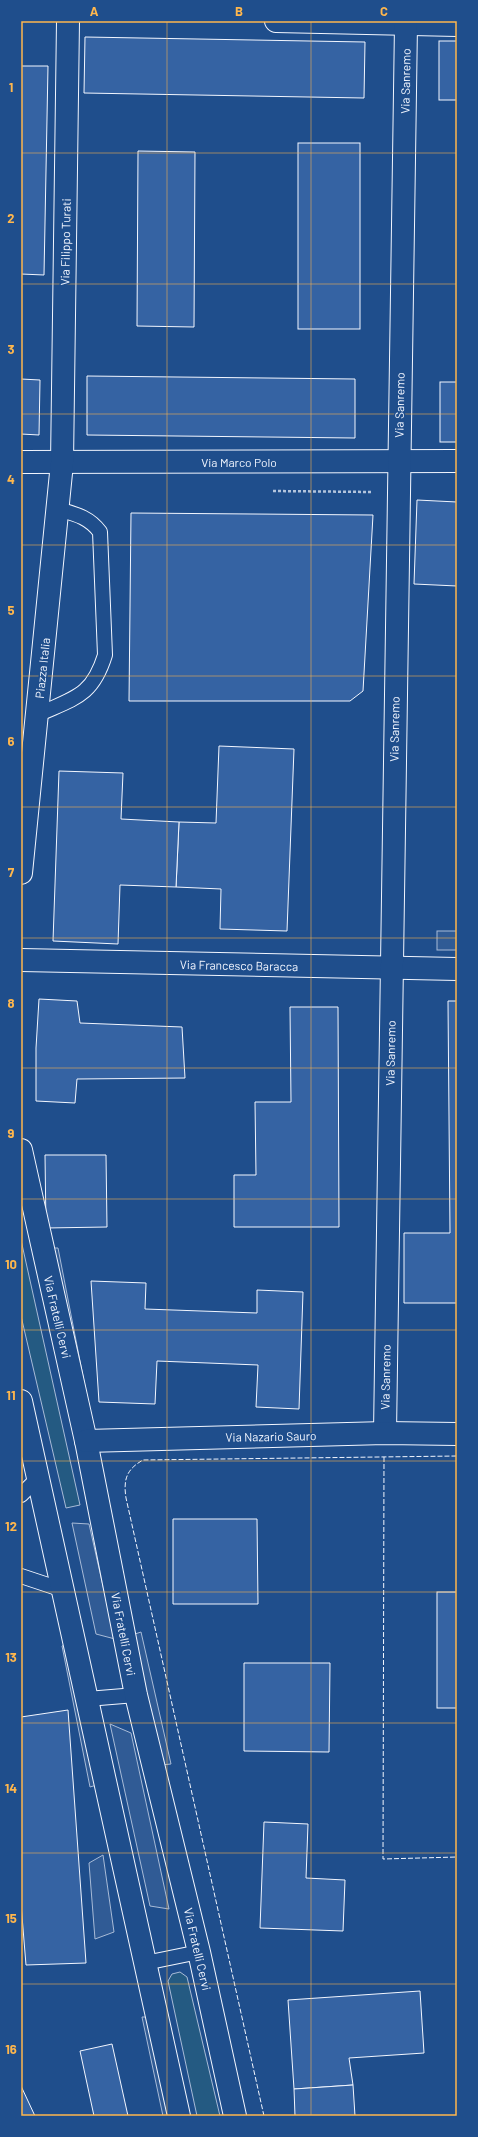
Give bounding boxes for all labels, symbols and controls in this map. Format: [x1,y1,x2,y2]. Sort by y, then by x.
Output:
text: A [90,3,99,19]
text: B [235,3,243,19]
text: C [380,3,388,19]
street label: Via Sanremo [397,48,413,114]
text: 1 [9,79,13,95]
street label: Via Filippo Turati [57,198,73,286]
text: 2 [7,210,15,226]
text: 3 [7,341,15,357]
street label: Via Sanremo [391,372,407,438]
street label: Via Marco Polo [201,455,277,469]
text: 4 [7,471,15,487]
text: 5 [7,602,15,618]
street label: Piazza Italia [32,637,52,699]
street label: Via Sanremo [386,696,402,762]
text: 6 [8,733,15,749]
text: 7 [8,864,15,880]
street label: Via Francesco Baracca [180,957,298,973]
text: 8 [7,995,15,1011]
street label: Via Sanremo [382,1020,398,1086]
text: 9 [8,1125,15,1141]
text: 10 [5,1256,17,1272]
street label: Via Fratelli Cervi [42,1274,74,1360]
street label: Via Sanremo [377,1344,393,1410]
text: 11 [6,1387,16,1403]
street label: Via Nazario Sauro [225,1428,317,1444]
text: 12 [5,1518,17,1534]
street label: Via Fratelli Cervi [109,1591,139,1677]
text: 13 [5,1649,17,1665]
text: 14 [5,1780,17,1796]
street label: Via Fratelli Cervi [182,1906,214,1992]
text: 15 [5,1910,17,1926]
text: 16 [5,2041,17,2057]

